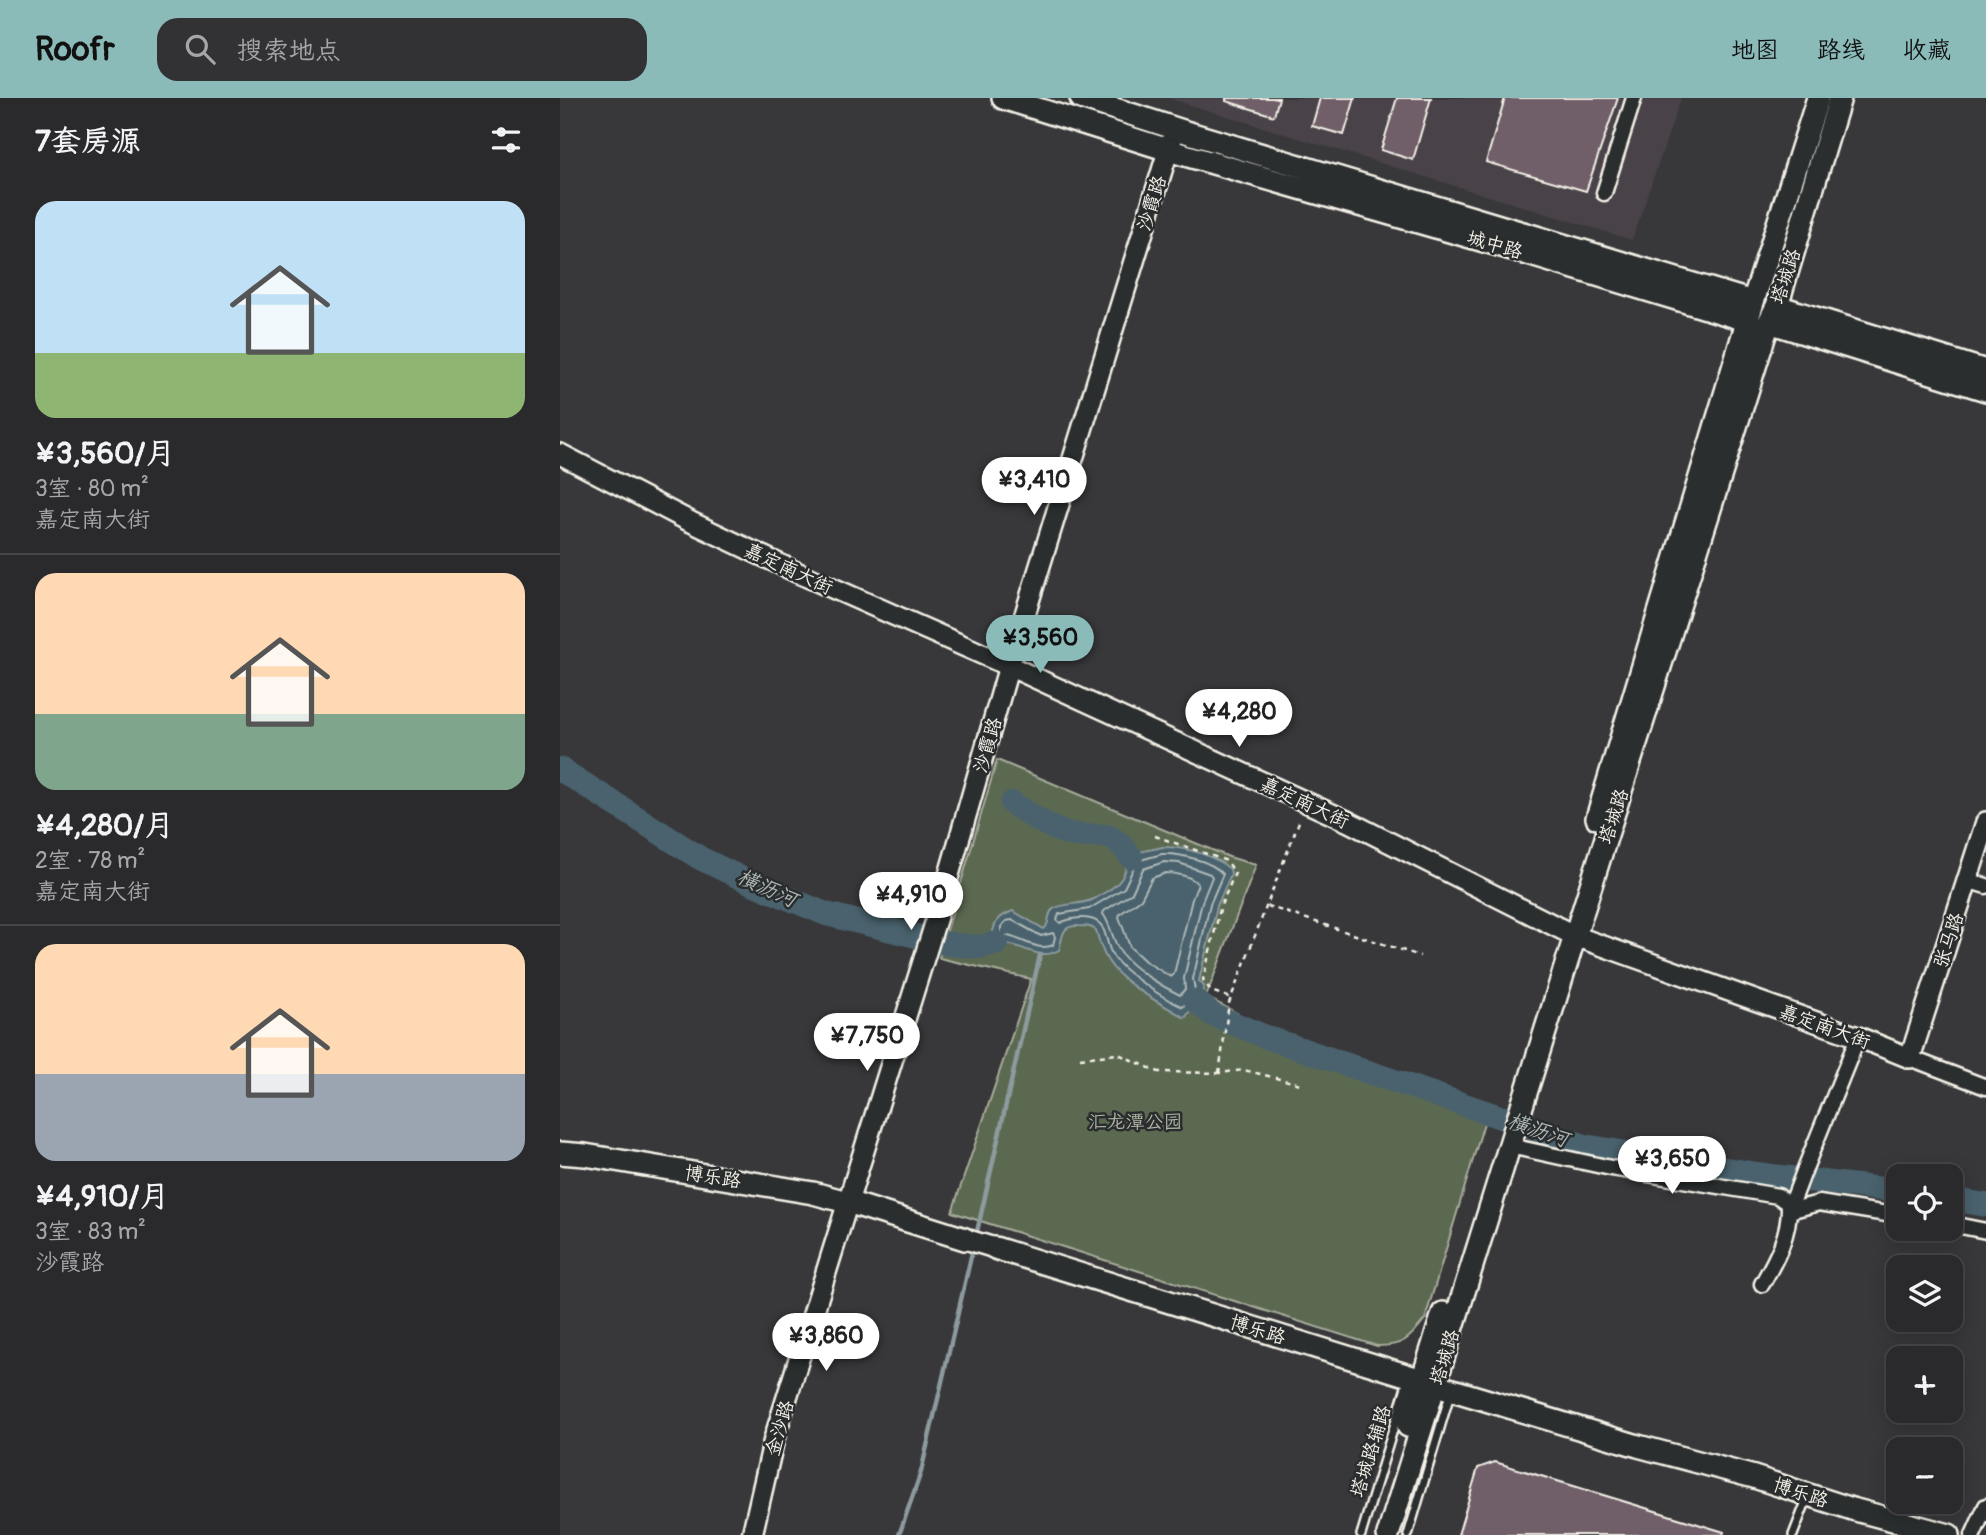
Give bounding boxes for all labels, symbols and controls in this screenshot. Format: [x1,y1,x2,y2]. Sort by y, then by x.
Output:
search box [157,18,647,81]
text: Roofr [35,29,115,70]
icon: search [181,30,219,68]
text: 搜索地点 [237,35,341,67]
text: 地图 [1731,36,1779,65]
text: 路线 [1817,36,1865,65]
text: 收藏 [1903,36,1951,65]
icon: filters [487,121,525,159]
text: 7套房源 [35,123,141,160]
street label: 沙霞路 [1132,173,1172,234]
street label: 城中路 [1464,226,1525,264]
street label: 塔城路 [1766,245,1806,307]
icon: home [217,247,343,373]
text: ¥3,560/月 [35,435,175,472]
pin: ¥3,410 [977,458,1091,517]
text: ¥3,410 [998,465,1070,494]
text: 3室 · 80 m² [35,474,149,503]
text: 嘉定南大街 [35,505,150,534]
street label: 嘉定南大街 [740,538,837,600]
pin: ¥3,560 [983,616,1097,675]
icon: home [217,619,343,745]
text: ¥3,560 [1002,623,1078,652]
pin: ¥4,280 [1182,690,1296,749]
text: ¥4,280 [1201,697,1277,726]
street label: 沙霞路 [969,715,1007,776]
street label: 嘉定南大街 [1256,772,1353,834]
street label: 塔城路 [1594,785,1634,847]
text: ¥4,280/月 [35,807,174,844]
text: 2室 · 78 m² [35,846,145,875]
water label: 横沥河 [733,863,804,915]
pin: ¥4,910 [854,872,968,932]
text: 嘉定南大街 [35,877,150,906]
text: ¥4,910 [875,880,947,909]
street label: 张马路 [1929,909,1969,971]
icon: home [217,990,343,1116]
street label: 嘉定南大街 [1776,999,1873,1054]
pin: ¥7,750 [810,1014,924,1073]
text: ¥7,750 [830,1021,904,1050]
water label: 横沥河 [1504,1107,1575,1154]
park label: 汇龙潭公园 [1087,1110,1183,1134]
pin: ¥3,650 [1615,1136,1729,1196]
text: ¥3,650 [1634,1144,1710,1173]
street label: 博乐路 [683,1161,743,1193]
map controls [1886,1164,1963,1514]
button: locate [1886,1164,1963,1241]
text: ¥4,910/月 [35,1178,169,1215]
text: 3室 · 83 m² [35,1217,146,1246]
text: 沙霞路 [35,1248,104,1277]
button: layers [1886,1255,1963,1332]
street label: 博乐路 [1227,1310,1288,1350]
pin: ¥3,860 [769,1314,883,1373]
text: ¥3,860 [788,1321,864,1350]
street label: 塔城路 [1425,1327,1465,1388]
button: + [1886,1346,1963,1423]
street label: 金沙路 [761,1398,799,1459]
street label: 塔城路辅路 [1346,1402,1396,1500]
button: − [1886,1437,1963,1514]
street label: 博乐路 [1770,1473,1832,1513]

